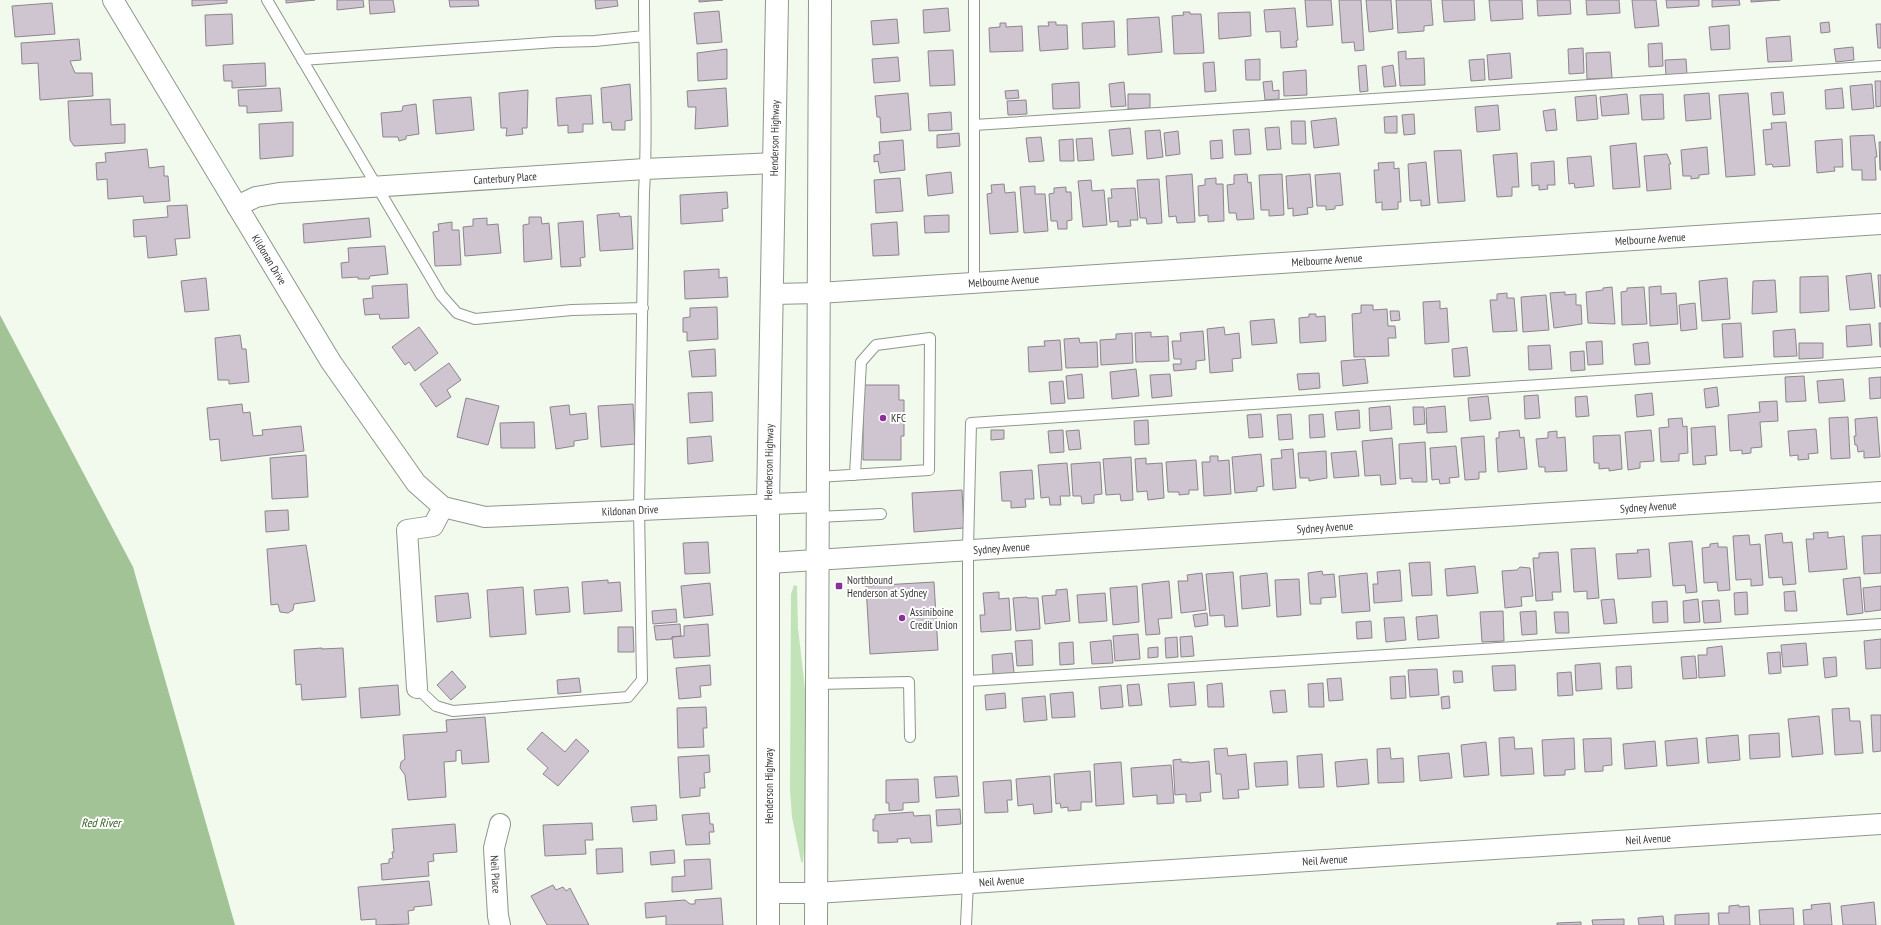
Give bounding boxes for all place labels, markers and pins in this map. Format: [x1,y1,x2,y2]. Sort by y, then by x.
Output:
place label: KFC [891,411,906,425]
marker: KFC [878,413,888,423]
place label: Northbound Henderson at Sydney [847,573,928,600]
marker: Northbound Henderson at Sydney [834,581,844,591]
place label: Assiniboine Credit Union [910,605,958,632]
marker: Assiniboine Credit Union [897,613,907,623]

